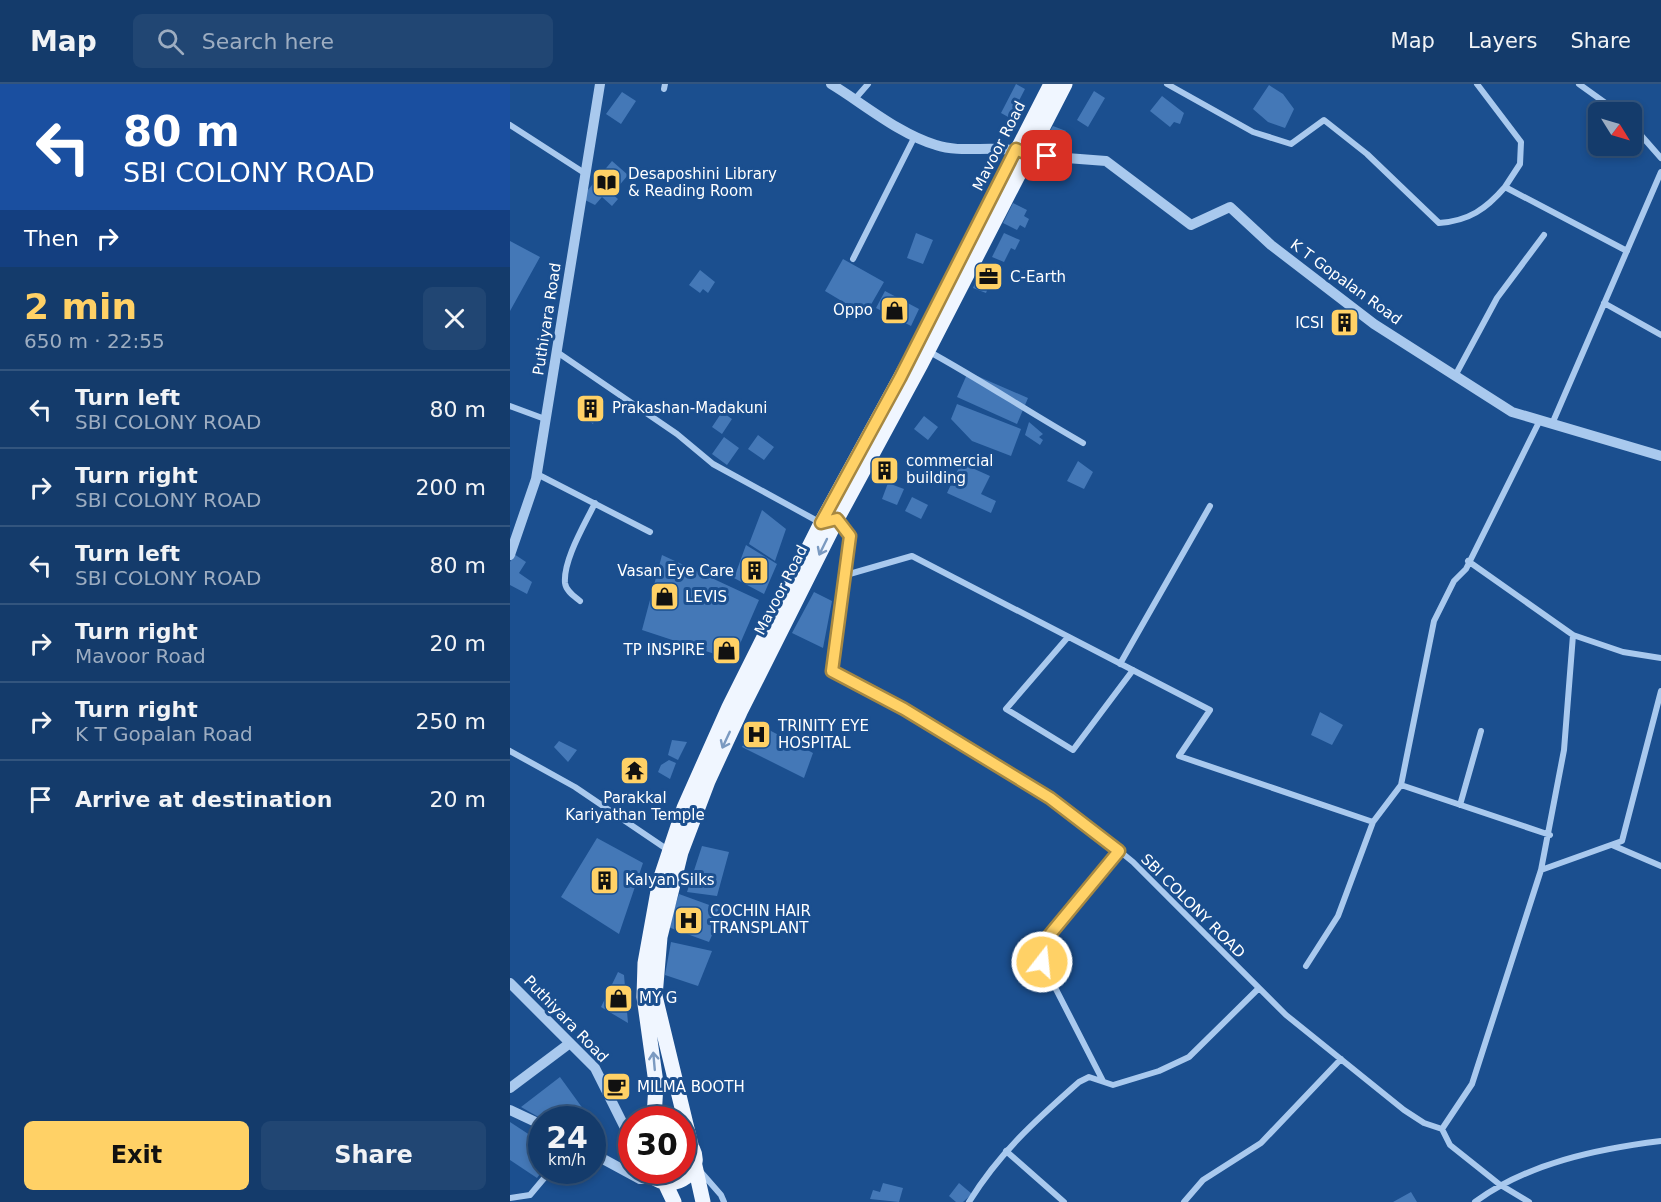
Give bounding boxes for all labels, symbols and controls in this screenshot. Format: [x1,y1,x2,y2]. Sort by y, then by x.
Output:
search box [133,14,553,68]
text: Map [30,25,97,58]
icon: search [154,25,187,58]
text: Search here [202,29,334,54]
text: Map [1391,29,1435,53]
text: Layers [1468,29,1537,53]
text: Share [1570,29,1631,53]
street label: Mavoor Road [969,98,1029,194]
north arrow [1588,102,1642,156]
map controls [1588,102,1642,156]
text: 80 m [123,107,240,156]
icon: left [24,108,102,186]
pin [1021,130,1072,181]
icon: arrive [1030,139,1063,172]
text: SBI COLONY ROAD [123,157,375,188]
place label: Desaposhini Library & Reading Room [628,165,777,200]
library icon: Desaposhini Library & Reading Room [591,167,623,199]
icon: right [91,222,124,255]
text: Then [24,226,79,251]
street label: K T Gopalan Road [1287,236,1405,328]
street label: Puthiyara Road [529,261,565,377]
office icon: C-Earth [973,261,1005,293]
place label: C-Earth [1010,268,1066,286]
text: 2 min [24,286,137,327]
button: close [423,287,486,350]
shop icon: Oppo [878,294,910,326]
place label: Oppo [833,301,873,319]
building icon: ICSI [1329,307,1361,339]
place label: ICSI [1295,314,1324,332]
text: 650 m · 22:55 [24,329,165,353]
text: Turn left [75,385,180,410]
building icon: Prakashan-Madakuni [575,392,607,424]
icon: left [24,393,57,426]
text: 80 m [430,397,486,422]
place label: Prakashan-Madakuni [612,399,767,417]
text: SBI COLONY ROAD [75,410,261,434]
place label: commercial building [906,452,994,487]
building icon: commercial building [869,454,901,486]
text: Turn right [75,463,198,488]
icon: right [24,471,57,504]
text: 200 m [416,475,486,500]
text: SBI COLONY ROAD [75,488,261,512]
one-way arrow [817,538,829,556]
text: Turn left [75,541,180,566]
street label: Mavoor Road [751,542,811,638]
icon: left [24,549,57,582]
text: 80 m [430,553,486,578]
building icon: Vasan Eye Care [739,555,771,587]
place label: Vasan Eye Care [617,562,734,580]
text: SBI COLONY ROAD [75,566,261,590]
shop icon: LEVIS [648,581,680,613]
place label: LEVIS [685,588,727,606]
text: Turn right [75,619,198,644]
icon: right [24,627,57,660]
text: 20 m [430,631,486,656]
shop icon: TP INSPIRE [710,634,742,666]
place label: TP INSPIRE [622,641,705,659]
text: Mavoor Road [75,644,206,668]
text: Turn right [75,697,198,722]
icon: right [24,705,57,738]
text: 250 m [416,709,486,734]
place label: TRINITY EYE HOSPITAL [777,717,869,752]
hospital icon: TRINITY EYE HOSPITAL [741,719,773,751]
text: K T Gopalan Road [75,722,253,746]
one-way arrow [720,731,732,749]
temple icon: Parakkal Kariyathan Temple [619,755,651,787]
icon: arrive [24,783,57,816]
text: Arrive at destination [75,787,332,812]
text: 20 m [430,787,486,812]
place label: Parakkal Kariyathan Temple [565,789,705,824]
street label: SBI COLONY ROAD [1137,850,1249,962]
building icon: Kalyan Silks [588,864,620,896]
place label: Kalyan Silks [625,871,715,889]
place label: COCHIN HAIR TRANSPLANT [709,902,811,937]
hospital icon: COCHIN HAIR TRANSPLANT [673,904,705,936]
position arrow [1010,930,1074,994]
street label: Puthiyara Road [520,972,612,1066]
shop icon: MY G [602,982,634,1014]
place label: MY G [639,989,678,1007]
one-way arrow [648,1051,659,1071]
cafe icon: MILMA BOOTH [600,1071,632,1103]
place label: MILMA BOOTH [637,1078,745,1096]
speed limit sign: 30 [618,1106,696,1184]
text: 24 [546,1120,588,1155]
button: Exit [24,1121,249,1190]
button: Share [261,1121,486,1190]
text: km/h [548,1151,586,1169]

